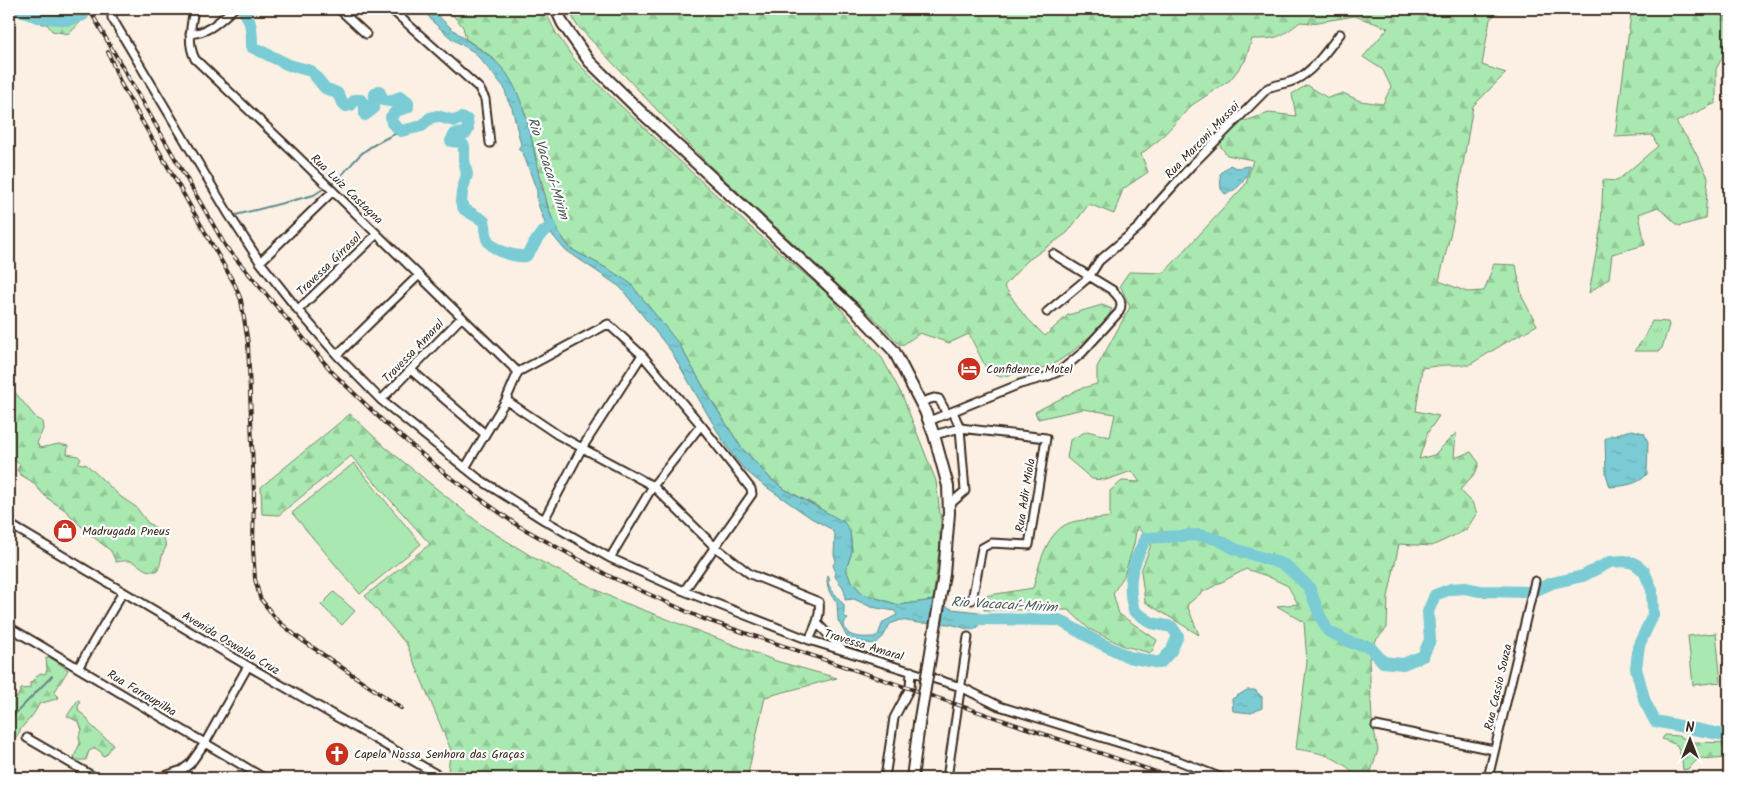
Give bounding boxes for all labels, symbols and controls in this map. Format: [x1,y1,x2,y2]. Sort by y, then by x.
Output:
street label: Rua Marconi Mussoi [1160,97,1245,183]
water label: Rio Vacacaí-Mirim [521,114,576,224]
street label: Rua Luiz Castagna [306,150,387,229]
street label: Travessa Girrasol [292,228,366,301]
street label: Travessa Amaral [378,315,449,388]
hotel icon: Confidence Motel [956,356,982,382]
place label: Confidence Motel [986,360,1073,379]
street label: Rua Adir Miola [1010,456,1041,533]
shop icon: Madrugada Pneus [52,518,78,544]
place label: Madrugada Pneus [82,522,170,541]
water label: Rio Vacacaí-Mirim [950,591,1059,619]
street label: Avenida Oswaldo Cruz [178,607,283,680]
street label: Travessa Amaral [822,624,906,667]
street label: Rua Cassio Souza [1479,642,1518,732]
street label: Rua Farroupilha [103,665,180,722]
north arrow [1666,714,1716,764]
text: N [1686,717,1695,739]
church icon: Capela Nossa Senhora das Graças [324,741,350,767]
place label: Capela Nossa Senhora das Graças [354,745,525,764]

